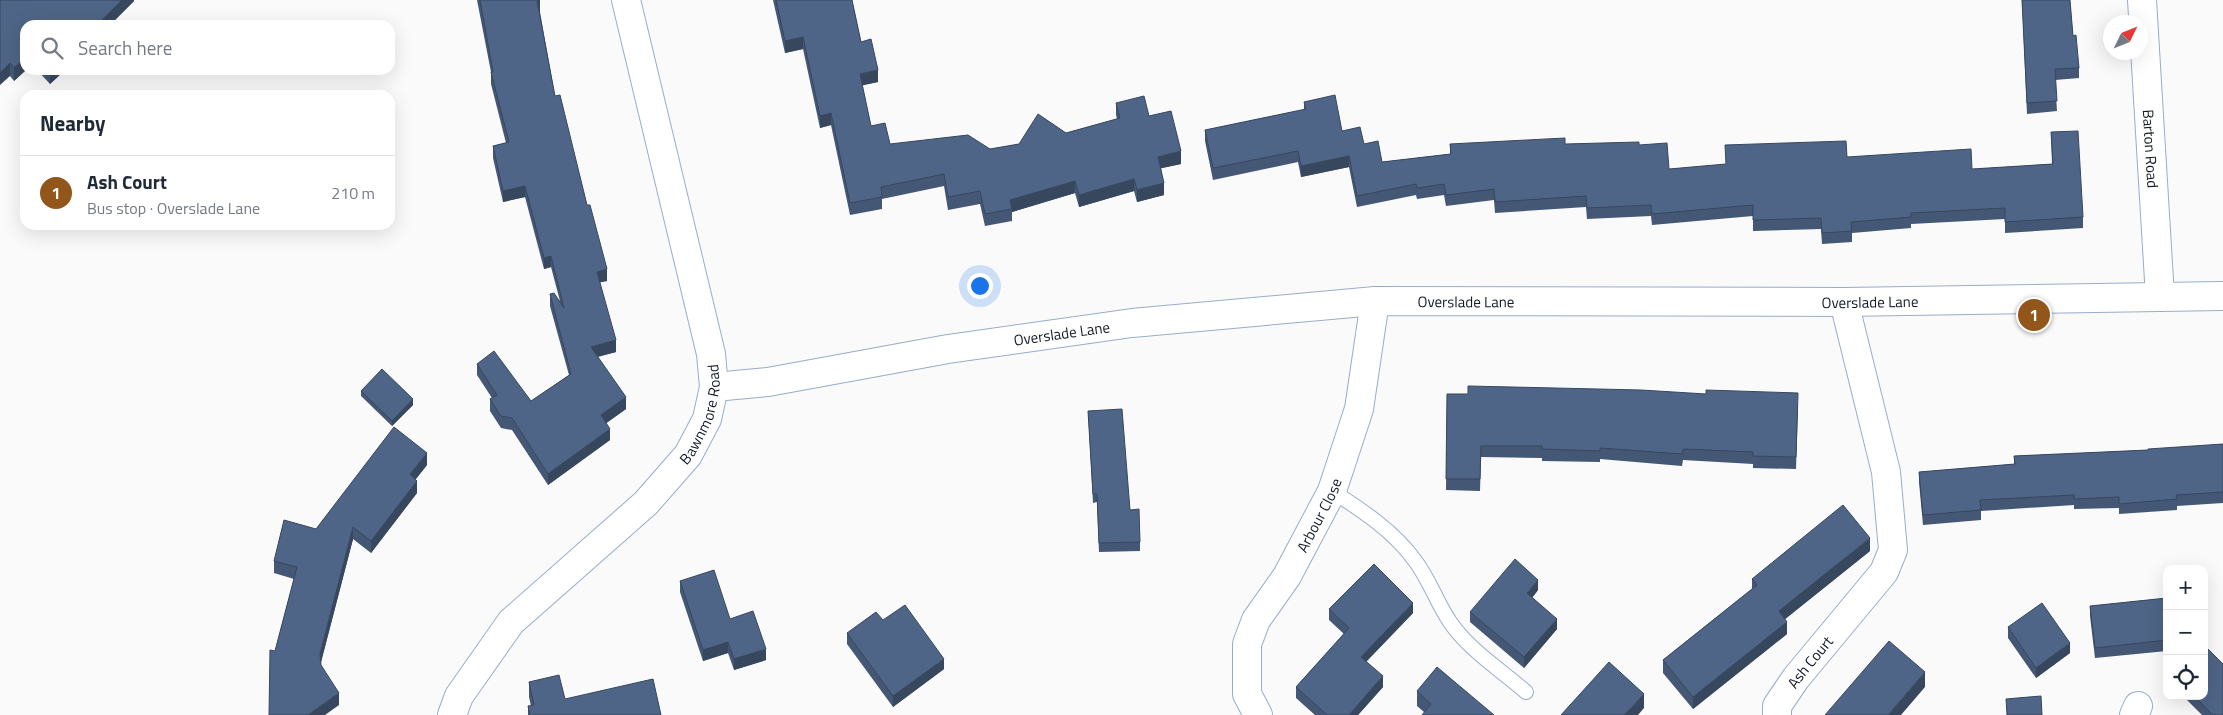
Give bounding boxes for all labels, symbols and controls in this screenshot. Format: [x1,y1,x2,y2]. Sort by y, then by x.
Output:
north arrow [2103,15,2148,60]
search box [20,20,395,75]
text: Search here [78,33,172,62]
icon: search [38,34,66,62]
text: Nearby [40,107,105,139]
street label: Barton Road [2137,109,2165,189]
text: Ash Court [87,167,167,196]
text: 1 [52,181,60,205]
text: 210 m [331,181,375,205]
text: Bus stop · Overslade Lane [87,196,260,220]
your location [967,273,993,299]
street label: Overslade Lane [1821,289,1919,314]
street label: Overslade Lane [1417,290,1514,313]
pin: 1 [2018,296,2050,334]
street label: Overslade Lane [1012,315,1111,351]
street label: Bawnmore Road [673,363,726,469]
street label: Arbour Close [1290,475,1347,556]
map controls [2163,565,2208,700]
button: + [2163,565,2208,610]
button: − [2163,610,2208,655]
street label: Ash Court [1781,630,1839,692]
button: locate [2163,655,2208,700]

